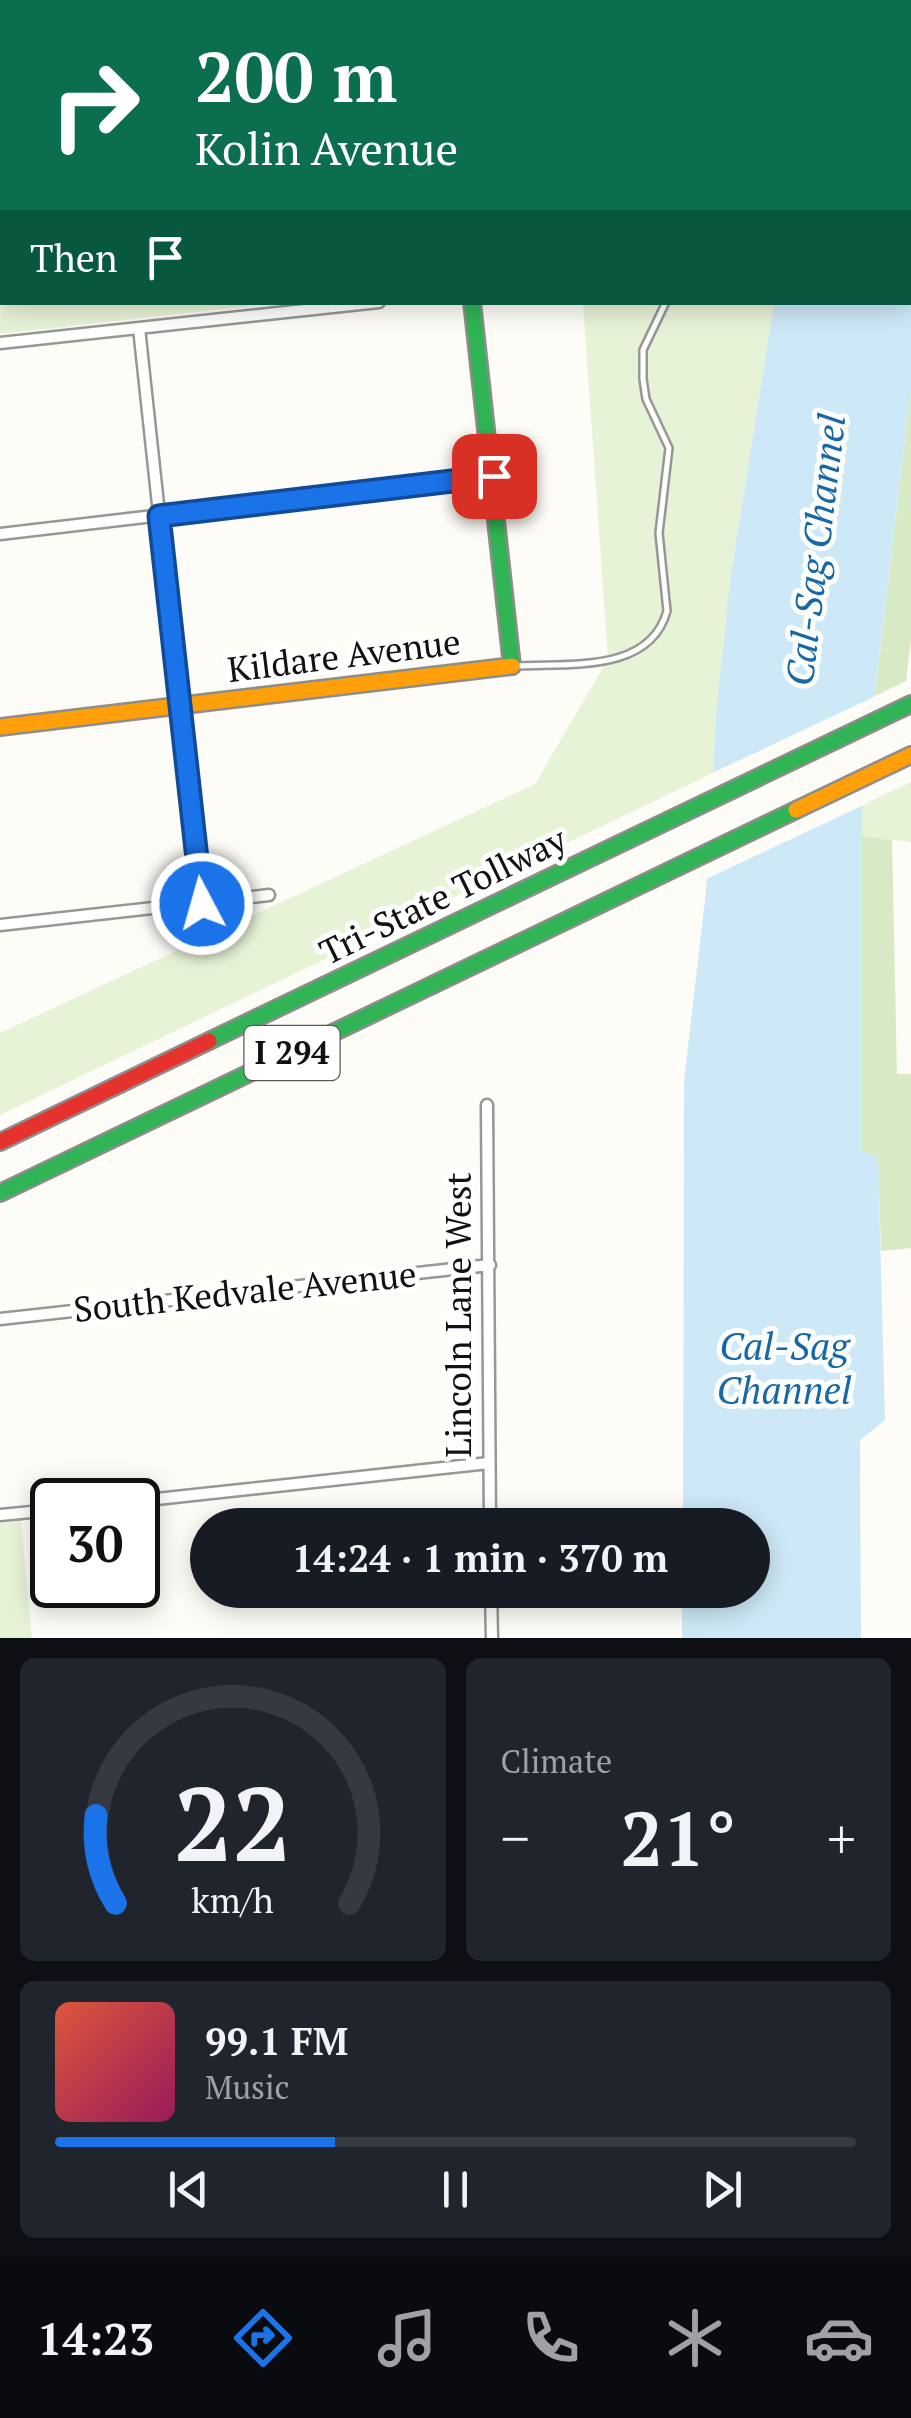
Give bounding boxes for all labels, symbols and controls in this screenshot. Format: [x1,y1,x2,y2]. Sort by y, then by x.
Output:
text: 200 m [195,29,397,122]
icon: right [30,40,160,170]
text: Kolin Avenue [195,118,458,178]
icon: arrive [138,230,193,285]
text: Then [30,233,118,283]
water label: Cal-Sag Channel [774,411,857,689]
pin [452,434,537,519]
icon: arrive [467,449,522,504]
street label: Kildare Avenue [225,618,463,692]
street label: Tri-State Tollway [312,815,575,975]
position arrow [150,852,254,956]
road number: I 294 [244,1026,340,1080]
street label: Lincoln Lane West [435,1172,481,1458]
street label: South Kedvale Avenue [71,1250,418,1332]
water label: Cal-Sag Channel [717,1321,852,1415]
speed limit sign: 30 [30,1478,160,1608]
text: 14:24 · 1 min · 370 m [292,1533,668,1583]
text: Climate [501,1740,612,1782]
text: 22 [174,1753,292,1891]
text: 21° [620,1788,736,1887]
text: − [501,1801,530,1874]
text: + [827,1801,856,1874]
text: km/h [191,1876,274,1923]
text: 99.1 FM [205,2016,348,2066]
text: Music [205,2066,290,2108]
icon: previous [161,2162,216,2217]
icon: pause [428,2162,483,2217]
icon: next [695,2162,750,2217]
icon: directions [228,2303,298,2373]
icon: music [372,2303,442,2373]
icon: phone [516,2303,586,2373]
icon: climate [660,2303,730,2373]
icon: car [804,2303,874,2373]
text: 14:23 [37,2308,154,2368]

